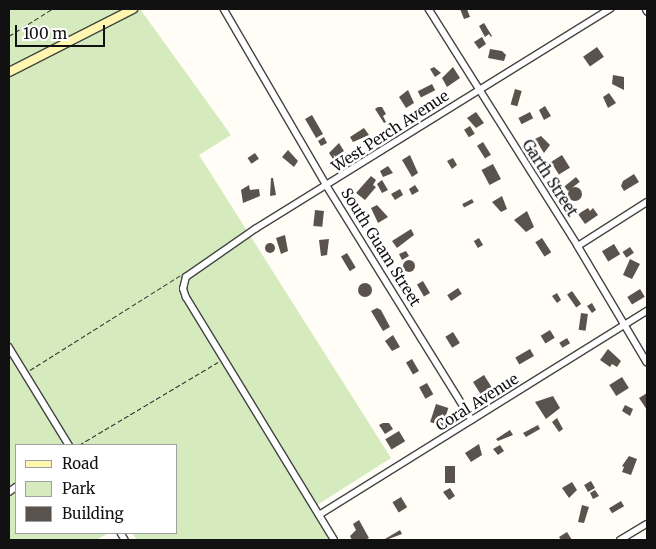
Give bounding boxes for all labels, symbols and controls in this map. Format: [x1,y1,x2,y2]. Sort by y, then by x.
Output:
scale bar [18,15,108,47]
text: 100 m [23,24,67,43]
street label: West Perch Avenue [328,86,452,176]
street label: Garth Street [519,136,581,220]
street label: South Guam Street [337,185,425,309]
street label: Coral Avenue [432,369,522,435]
legend [15,444,178,534]
text: Road [62,454,98,473]
text: Park [62,479,95,498]
text: Building [62,504,124,523]

